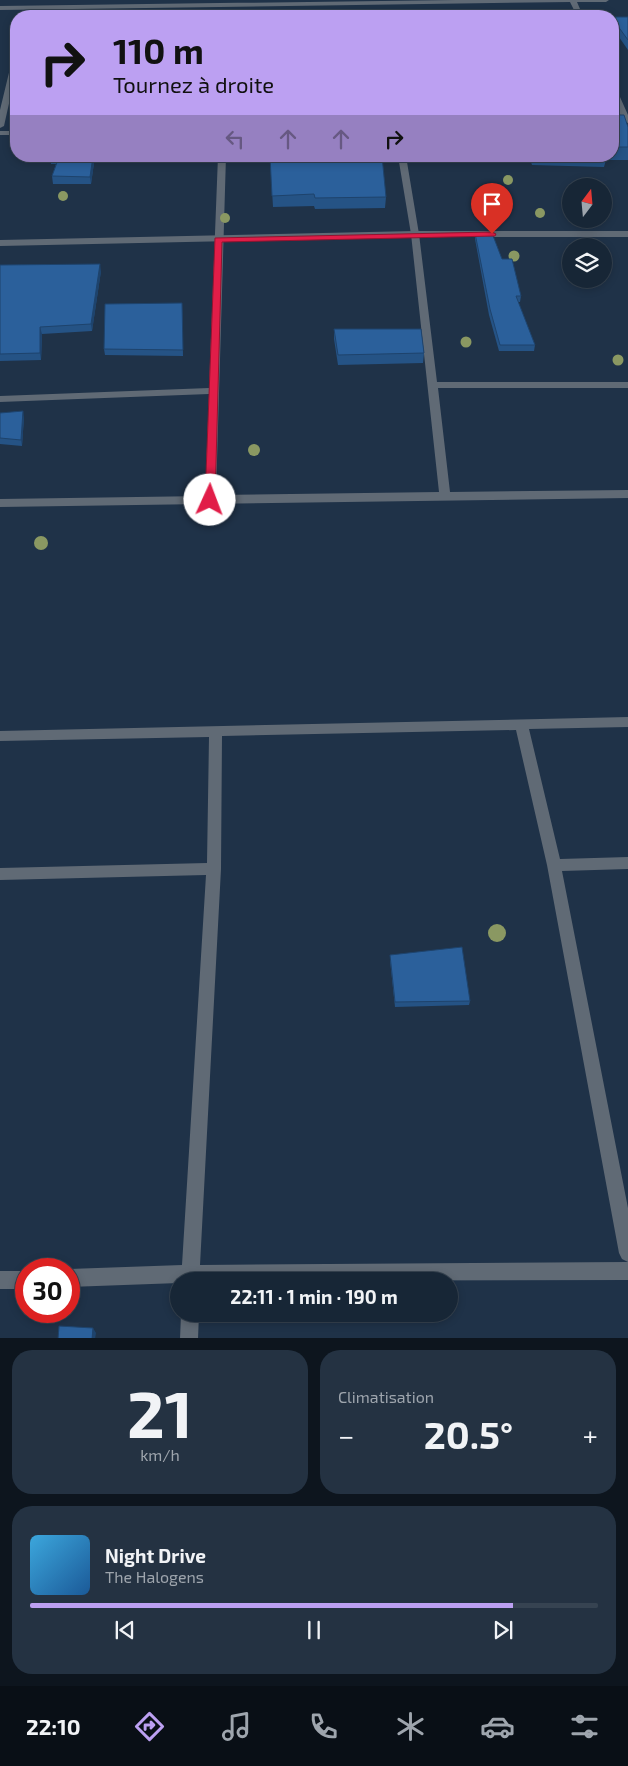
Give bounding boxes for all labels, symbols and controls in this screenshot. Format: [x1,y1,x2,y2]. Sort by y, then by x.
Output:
text: 110 m [113,29,204,71]
icon: right [30,30,95,95]
text: Tournez à droite [113,71,274,97]
icon: left [221,125,249,153]
icon: ahead [274,125,302,153]
icon: ahead [327,125,355,153]
icon: right [380,125,408,153]
north arrow [562,178,612,228]
map controls [562,178,612,288]
pin [471,183,513,234]
icon: arrive [478,190,506,218]
button: layers [562,238,612,288]
position arrow [183,473,235,525]
speed limit sign: 30 [15,1258,80,1323]
text: 22:11 · 1 min · 190 m [230,1285,398,1308]
text: 21 [127,1373,193,1451]
text: Climatisation [338,1387,434,1406]
text: 20.5° [424,1411,513,1457]
text: − [338,1418,354,1452]
text: + [583,1418,598,1452]
text: km/h [140,1445,180,1464]
text: Night Drive [105,1544,206,1567]
text: The Halogens [105,1567,204,1586]
icon: previous [111,1616,139,1644]
icon: pause [300,1616,328,1644]
icon: next [489,1616,517,1644]
icon: directions [132,1709,167,1744]
icon: music [219,1709,254,1744]
icon: phone [306,1709,341,1744]
icon: climate [393,1709,428,1744]
icon: car [480,1709,515,1744]
icon: filters [567,1709,602,1744]
text: 22:10 [26,1713,81,1739]

